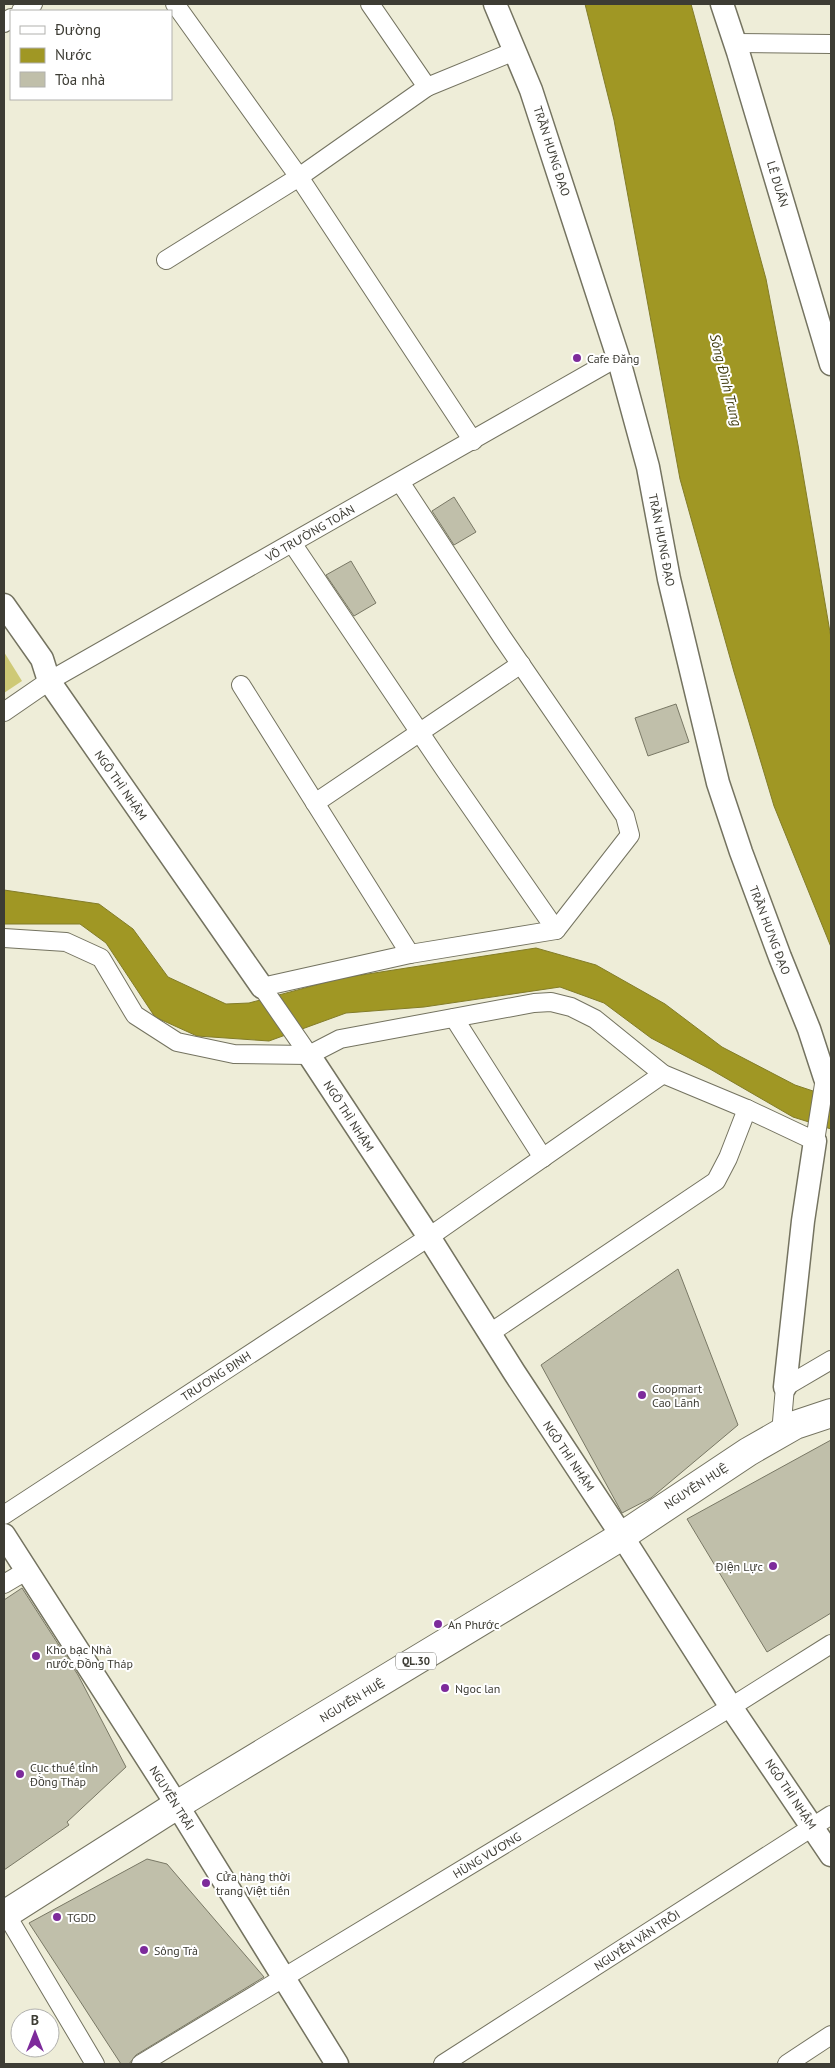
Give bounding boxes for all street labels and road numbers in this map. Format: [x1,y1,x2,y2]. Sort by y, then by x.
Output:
street label: TRẦN HƯNG ĐẠO [530,104,574,198]
street label: LÊ DUẨN [764,159,792,209]
street label: TRẦN HƯNG ĐẠO [646,492,678,588]
street label: VÕ TRƯỜNG TOẢN [262,501,357,565]
street label: NGÔ THÌ NHẬM [91,747,151,823]
street label: TRẦN HƯNG ĐẠO [746,883,794,977]
street label: NGÔ THÌ NHẬM [321,1078,377,1154]
street label: TRƯƠNG ĐỊNH [178,1348,254,1404]
street label: NGÔ THÌ NHẬM [540,1418,598,1494]
street label: NGUYỄN HUỆ [661,1460,731,1512]
road number: QL.30 [396,1652,436,1670]
street label: NGUYỄN HUỆ [317,1675,387,1725]
street label: NGÔ THÌ NHẬM [762,1756,820,1832]
street label: NGUYỄN TRÃI [146,1763,198,1833]
street label: HÙNG VƯƠNG [450,1829,524,1881]
street label: NGUYỄN VĂN TRỖI [591,1907,683,1973]

